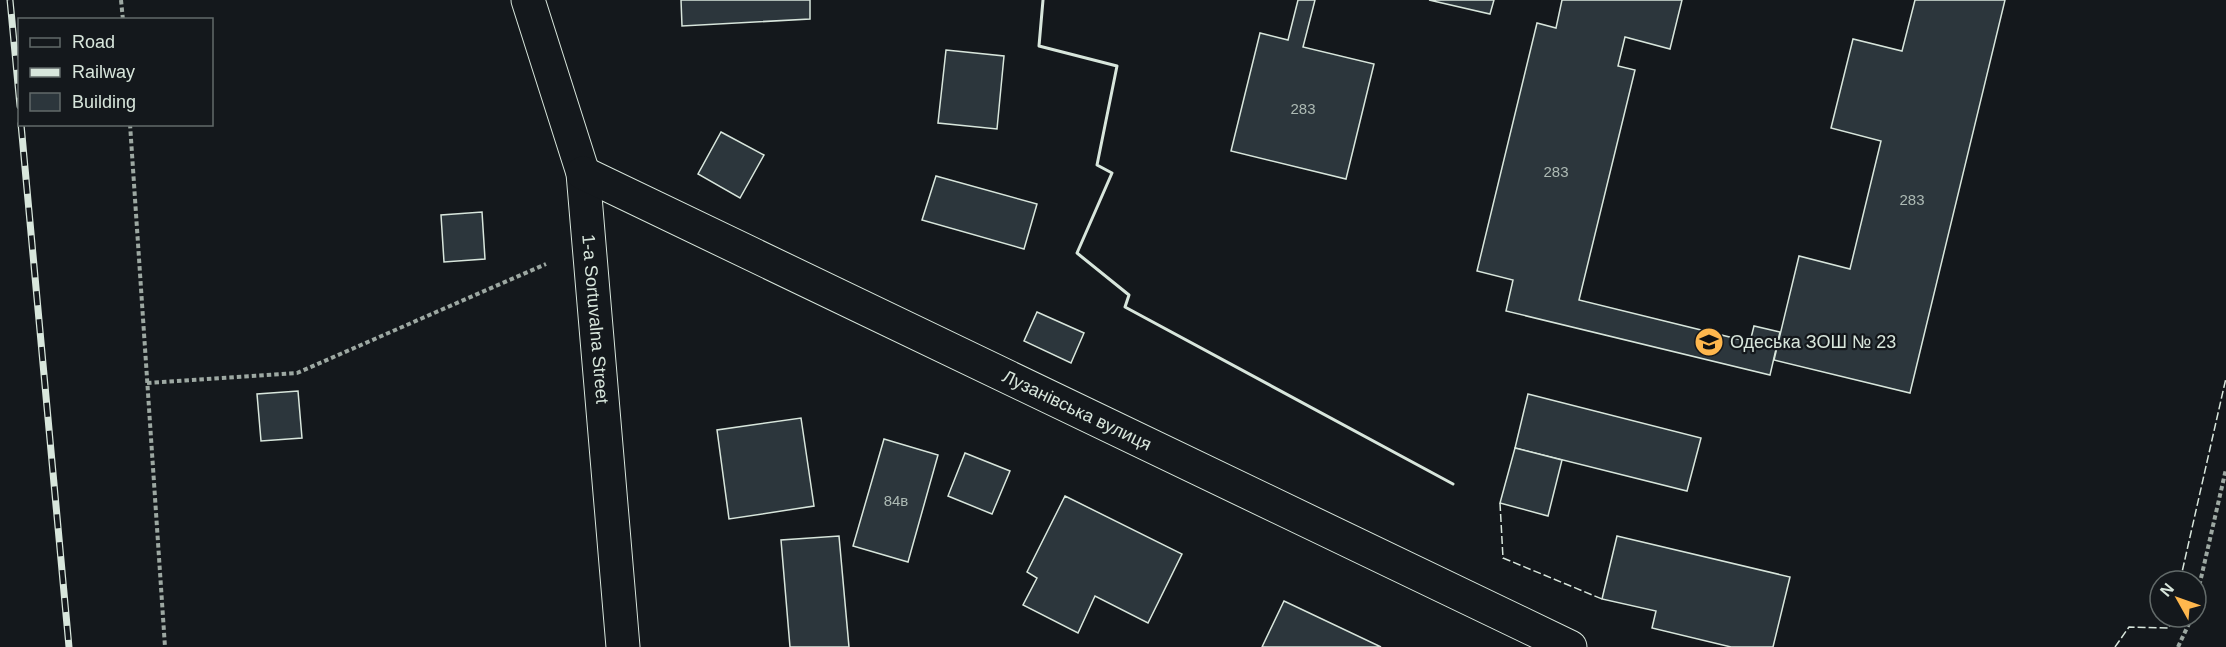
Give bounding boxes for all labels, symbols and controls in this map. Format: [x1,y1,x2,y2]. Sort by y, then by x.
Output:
legend [18,18,213,126]
text: Road [72,32,115,52]
text: Railway [72,62,135,82]
text: Building [72,92,136,112]
house number: 283 [1290,100,1316,117]
house number: 283 [1543,163,1569,180]
house number: 283 [1899,191,1925,208]
street label: 1-a Sortuvalna Street [578,233,612,405]
school or university icon: Одеська ЗОШ № 23 [1693,326,1725,358]
place label: Одеська ЗОШ № 23 [1730,332,1896,352]
street label: Лузанівська вулиця [999,366,1155,454]
house number: 84в [884,492,908,509]
north arrow [2148,569,2208,629]
text: N [2157,580,2177,600]

